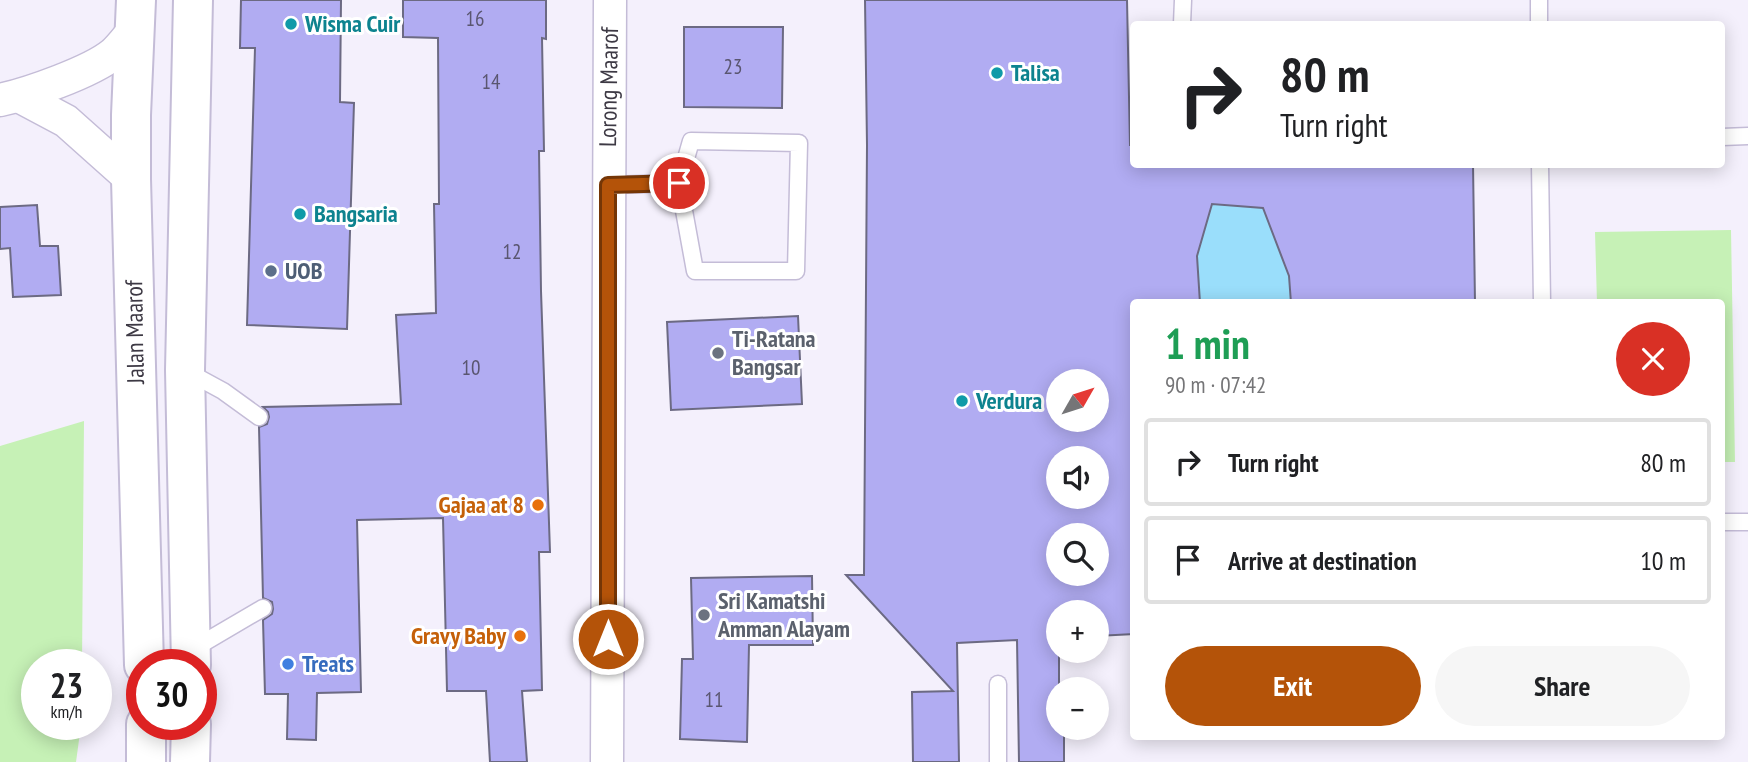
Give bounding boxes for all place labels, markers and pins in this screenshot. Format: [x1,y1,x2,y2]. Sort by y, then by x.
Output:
place label: Wisma Cuir [304,8,401,39]
marker: Wisma Cuir [283,16,299,32]
place label: Talisa [1011,57,1060,88]
marker: Talisa [989,65,1005,81]
pin [649,153,709,213]
place label: Bangsaria [314,198,398,229]
marker: Bangsaria [292,206,308,222]
place label: UOB [285,255,323,286]
marker: UOB [263,263,279,279]
place label: Ti-Ratana Bangsar [732,323,816,382]
marker: Ti-Ratana Bangsar [710,345,726,361]
place label: Verdura [975,385,1042,416]
marker: Verdura [954,393,970,409]
place label: Gajaa at 8 [439,489,524,520]
marker: Gajaa at 8 [530,497,546,513]
place label: Sri Kamatshi Amman Alayam [717,585,850,644]
marker: Sri Kamatshi Amman Alayam [696,607,712,623]
place label: Gravy Baby [411,620,506,651]
marker: Gravy Baby [512,628,528,644]
place label: Treats [302,648,354,679]
marker: Treats [280,656,296,672]

